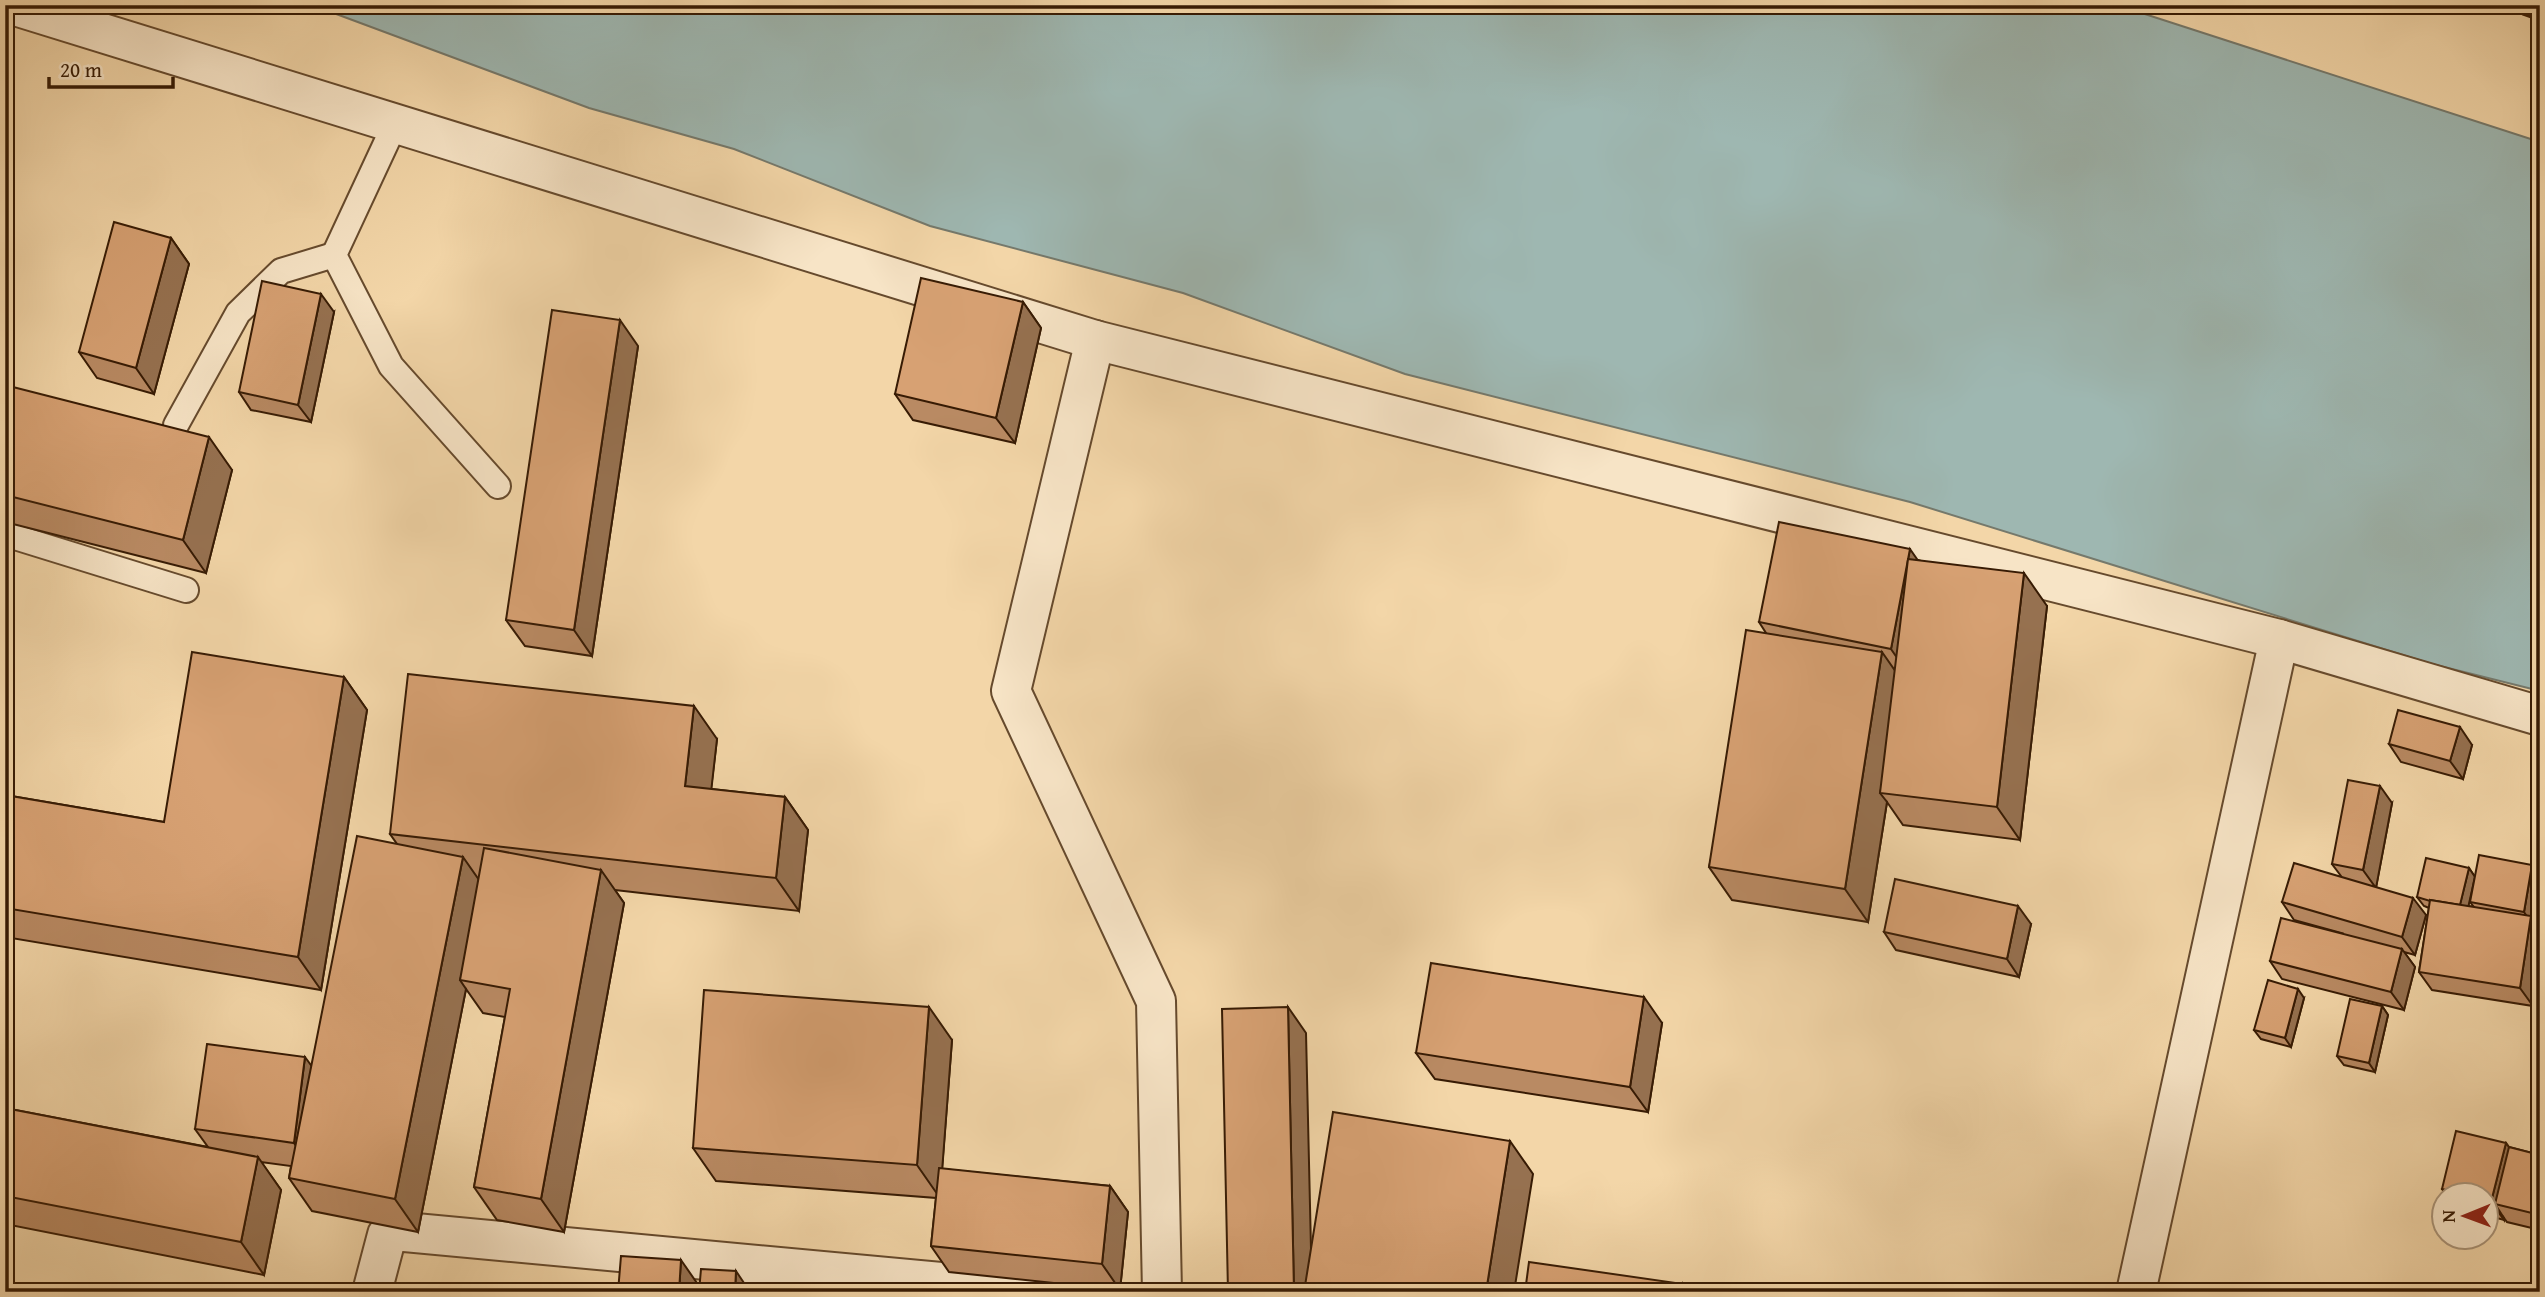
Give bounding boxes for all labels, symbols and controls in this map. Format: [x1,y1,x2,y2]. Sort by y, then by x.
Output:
scale bar [49,46,173,90]
text: 20 m [60,54,102,85]
north arrow [2430,1182,2500,1252]
text: N [2434,1209,2462,1223]

